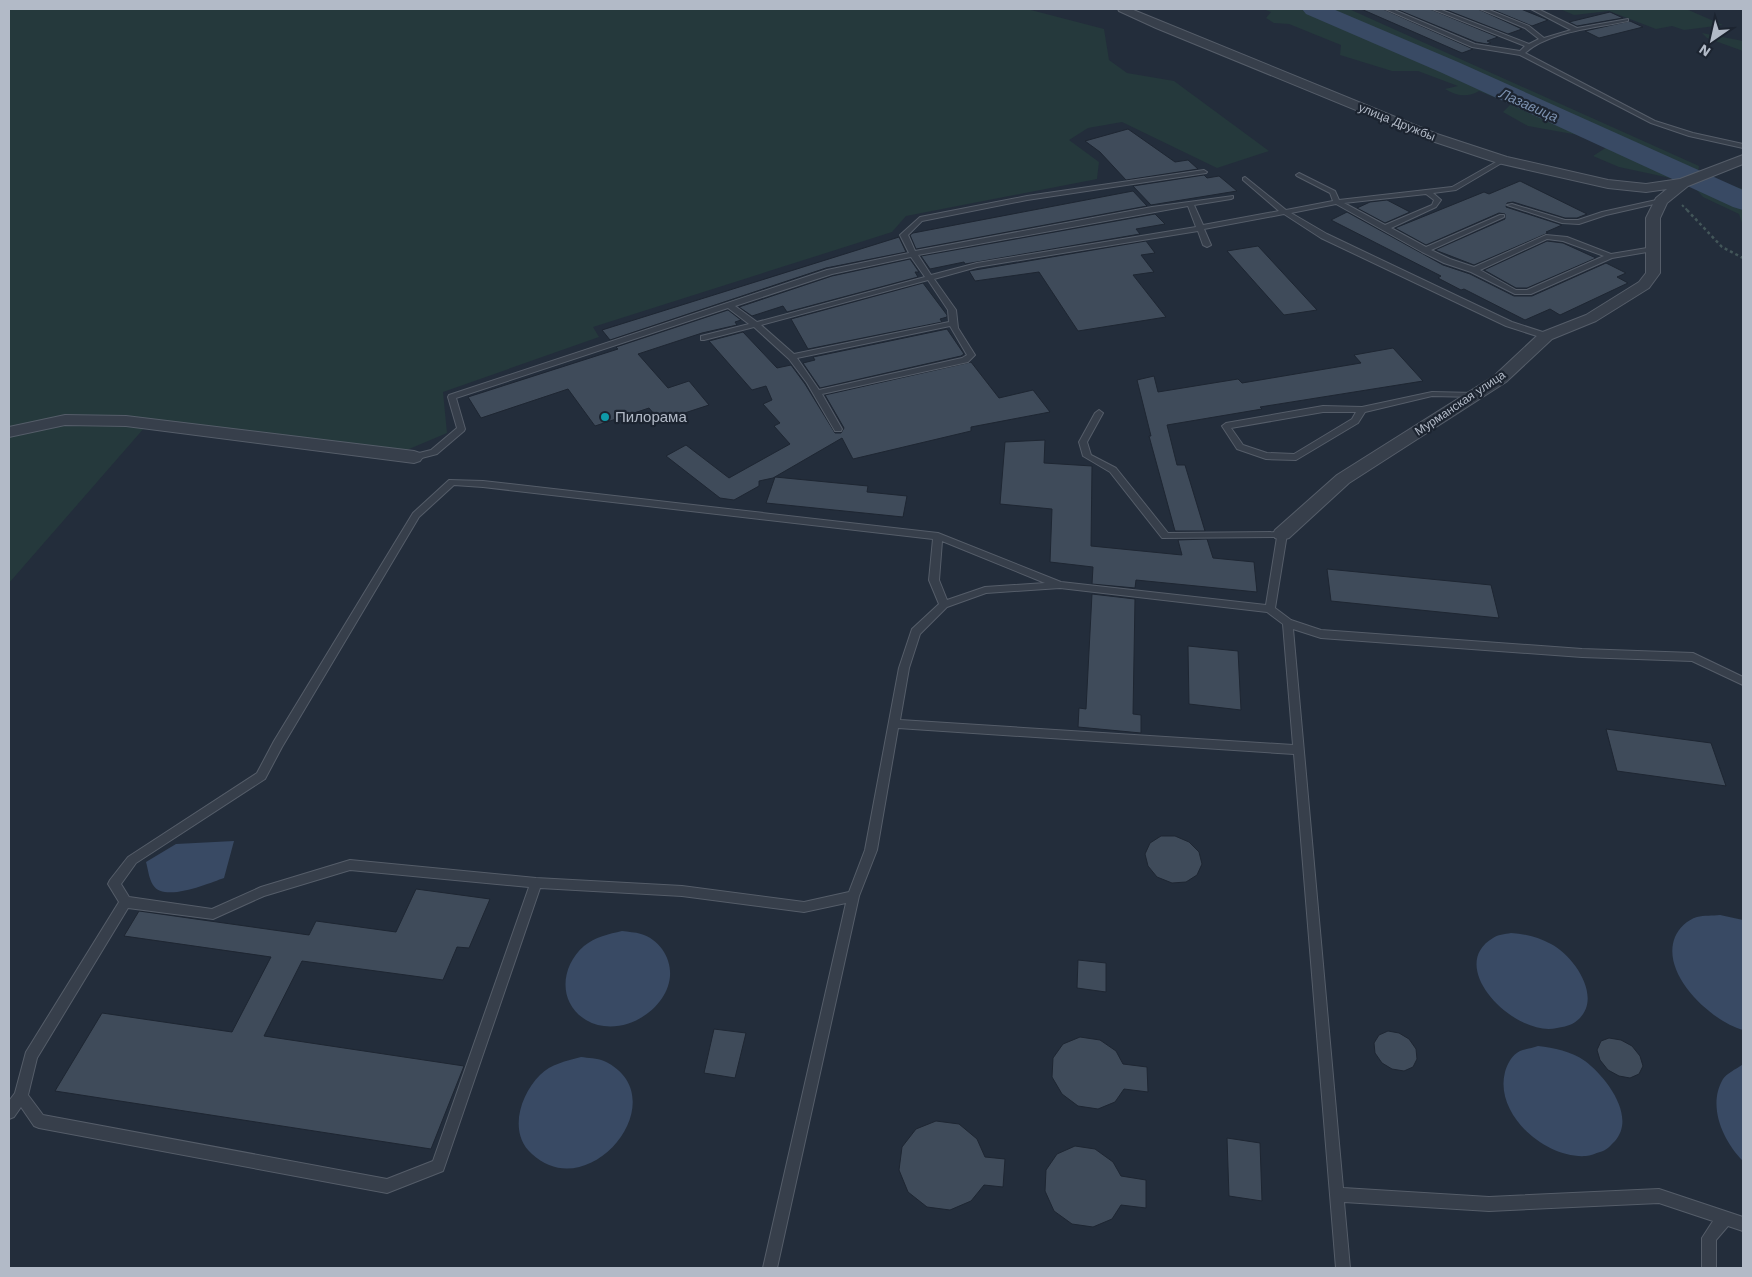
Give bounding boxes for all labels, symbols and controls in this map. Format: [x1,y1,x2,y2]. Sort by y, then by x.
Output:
north arrow [1687,15,1737,65]
text: N [1696,41,1714,60]
water label: Лазавица [1496,85,1561,125]
street label: улица Дружбы [1357,100,1437,144]
street label: Мурманская улица [1412,367,1508,438]
place label: Пилорама [615,408,687,426]
marker: Пилорама [599,411,611,423]

